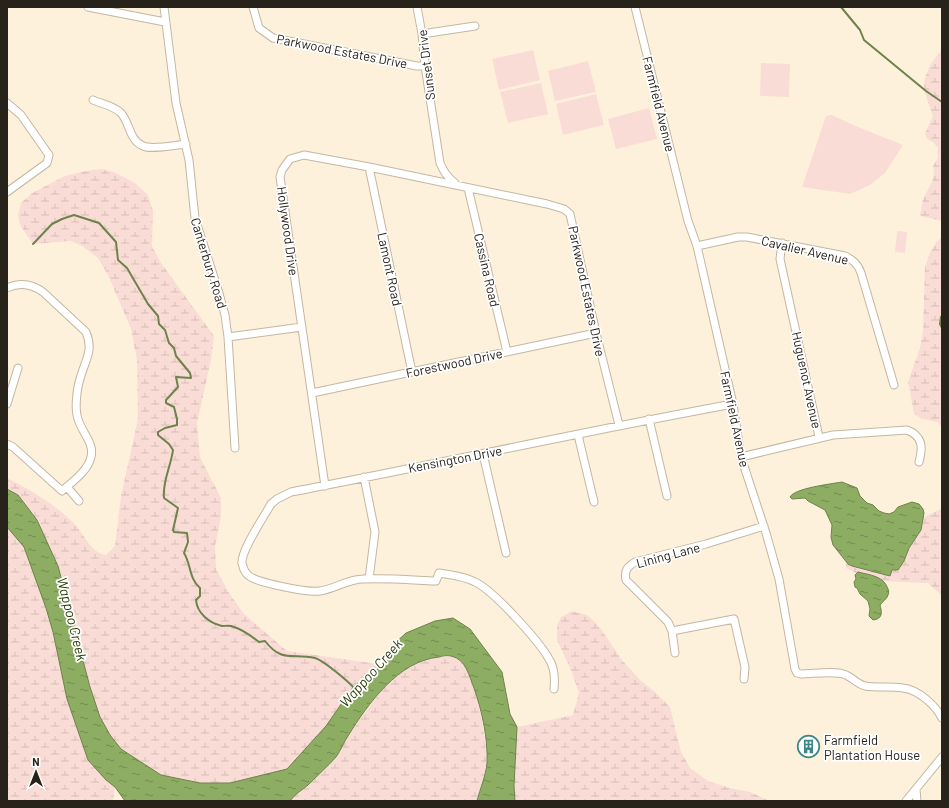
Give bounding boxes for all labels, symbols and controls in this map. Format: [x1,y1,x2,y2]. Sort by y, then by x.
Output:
street label: Sunset Drive [414,29,438,101]
street label: Parkwood Estates Drive [275,30,409,72]
street label: Farmfield Avenue [639,55,679,154]
street label: Hollywood Drive [274,186,302,277]
street label: Canterbury Road [188,216,230,310]
street label: Parkwood Estates Drive [565,224,609,358]
street label: Lamont Road [374,231,406,307]
street label: Cassina Road [471,232,503,308]
street label: Cavalier Avenue [760,232,850,268]
street label: Huguenot Avenue [789,330,825,430]
street label: Forestwood Drive [404,345,504,381]
street label: Farmfield Avenue [717,369,753,469]
street label: Kensington Drive [407,442,503,476]
street label: Lining Lane [634,539,702,571]
water label: Wappoo Creek [54,575,91,663]
water label: Wappoo Creek [336,635,406,710]
place label: Farmfield Plantation House [824,732,920,763]
building icon: Farmfield Plantation House [795,734,821,760]
north arrow [16,752,56,792]
text: N [32,755,40,768]

